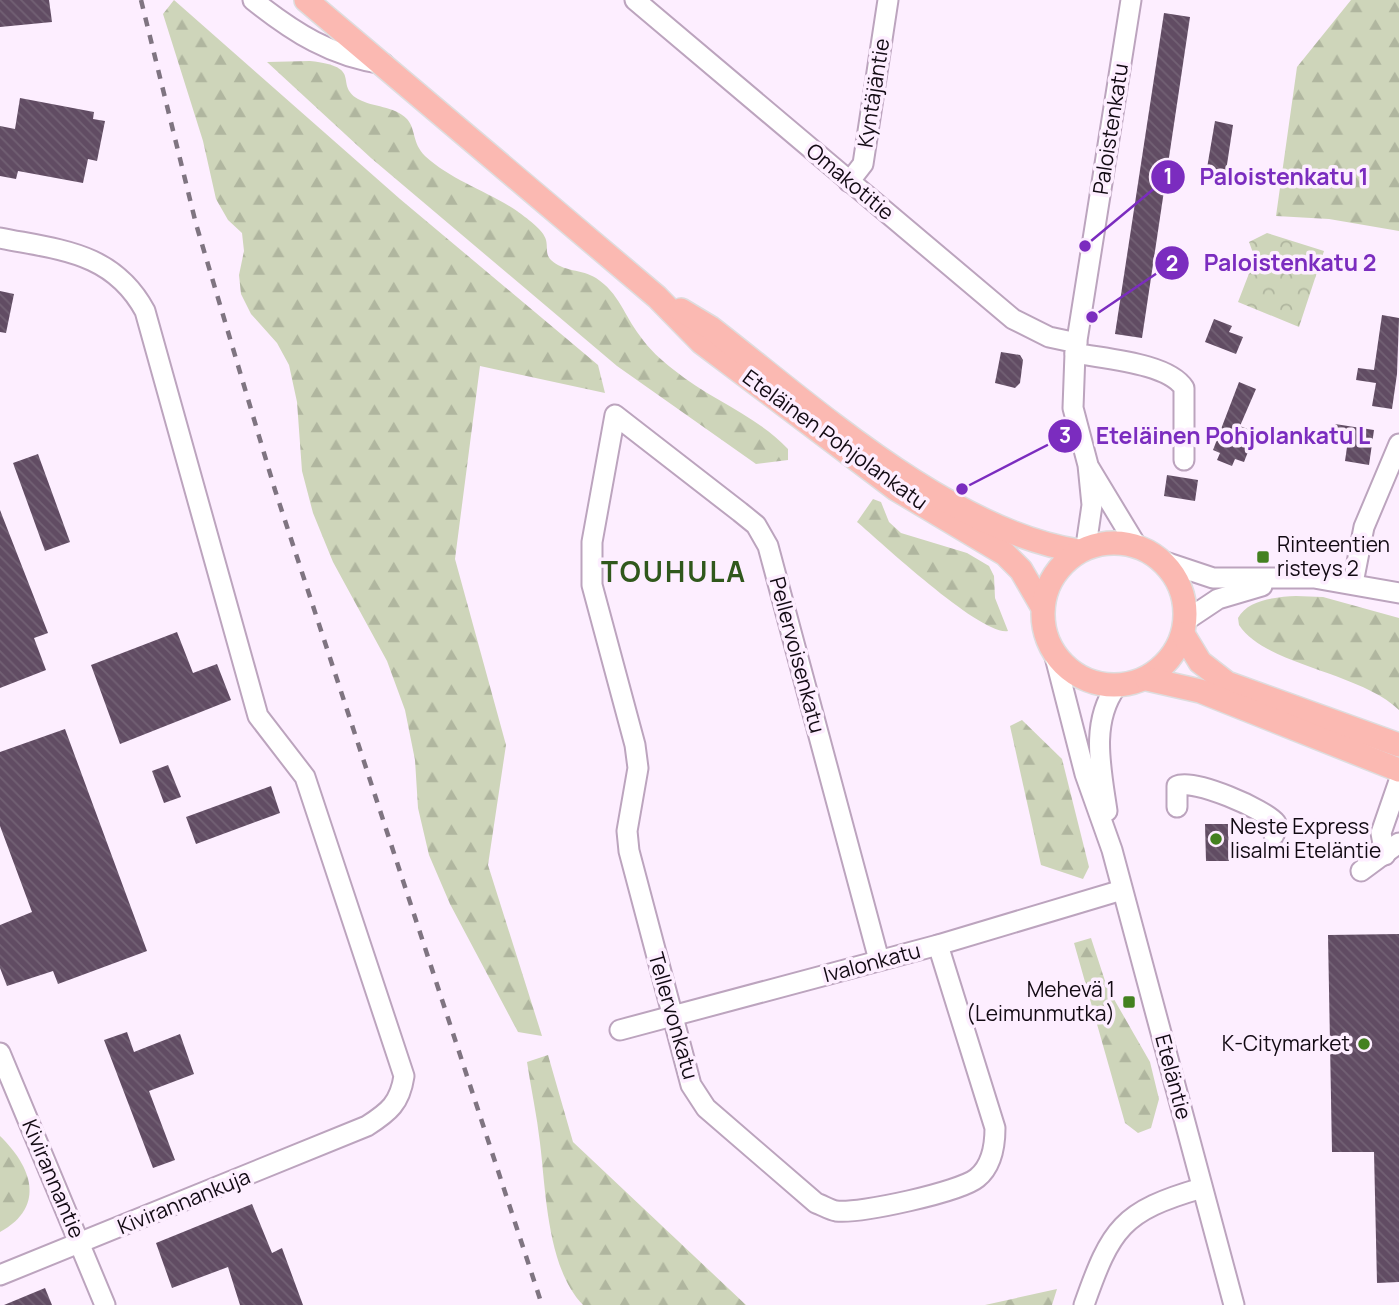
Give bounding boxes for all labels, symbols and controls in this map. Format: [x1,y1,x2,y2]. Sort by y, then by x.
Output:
street label: Kyntäjäntie [851,36,895,149]
street label: Paloistenkatu [1086,61,1134,196]
street label: Omakotitie [801,136,900,226]
callout: Paloistenkatu 1 [1151,155,1383,199]
text: Paloistenkatu 1 [1199,160,1369,192]
text: 1 [1163,162,1173,190]
callout: Paloistenkatu 2 [1155,241,1391,285]
text: Paloistenkatu 2 [1204,246,1376,278]
text: 2 [1166,249,1178,277]
street label: Eteläinen Pohjolankatu [738,363,934,516]
callout: Eteläinen Pohjolankatu L [1047,414,1385,458]
text: Eteläinen Pohjolankatu L [1096,419,1370,451]
text: 3 [1059,421,1071,449]
place label: Rinteentien risteys 2 [1277,530,1390,582]
marker: Rinteentien risteys 2 [1255,549,1271,565]
district label: TOUHULA [601,552,747,590]
street label: Pellervoisenkatu [764,574,832,736]
place label: Neste Express Iisalmi Eteläntie [1230,812,1381,864]
marker: Neste Express Iisalmi Eteläntie [1208,831,1224,847]
street label: Ivalonkatu [820,936,923,988]
street label: Tellervonkatu [642,949,705,1082]
place label: Mehevä 1 (Leimunmutka) [966,975,1115,1027]
marker: Mehevä 1 (Leimunmutka) [1121,994,1137,1010]
place label: K-Citymarket [1222,1029,1350,1057]
street label: Eteläntie [1149,1031,1199,1122]
marker: K-Citymarket [1356,1036,1372,1052]
street label: Kivirannantie [16,1115,92,1242]
street label: Kivirannankuja [113,1162,254,1240]

